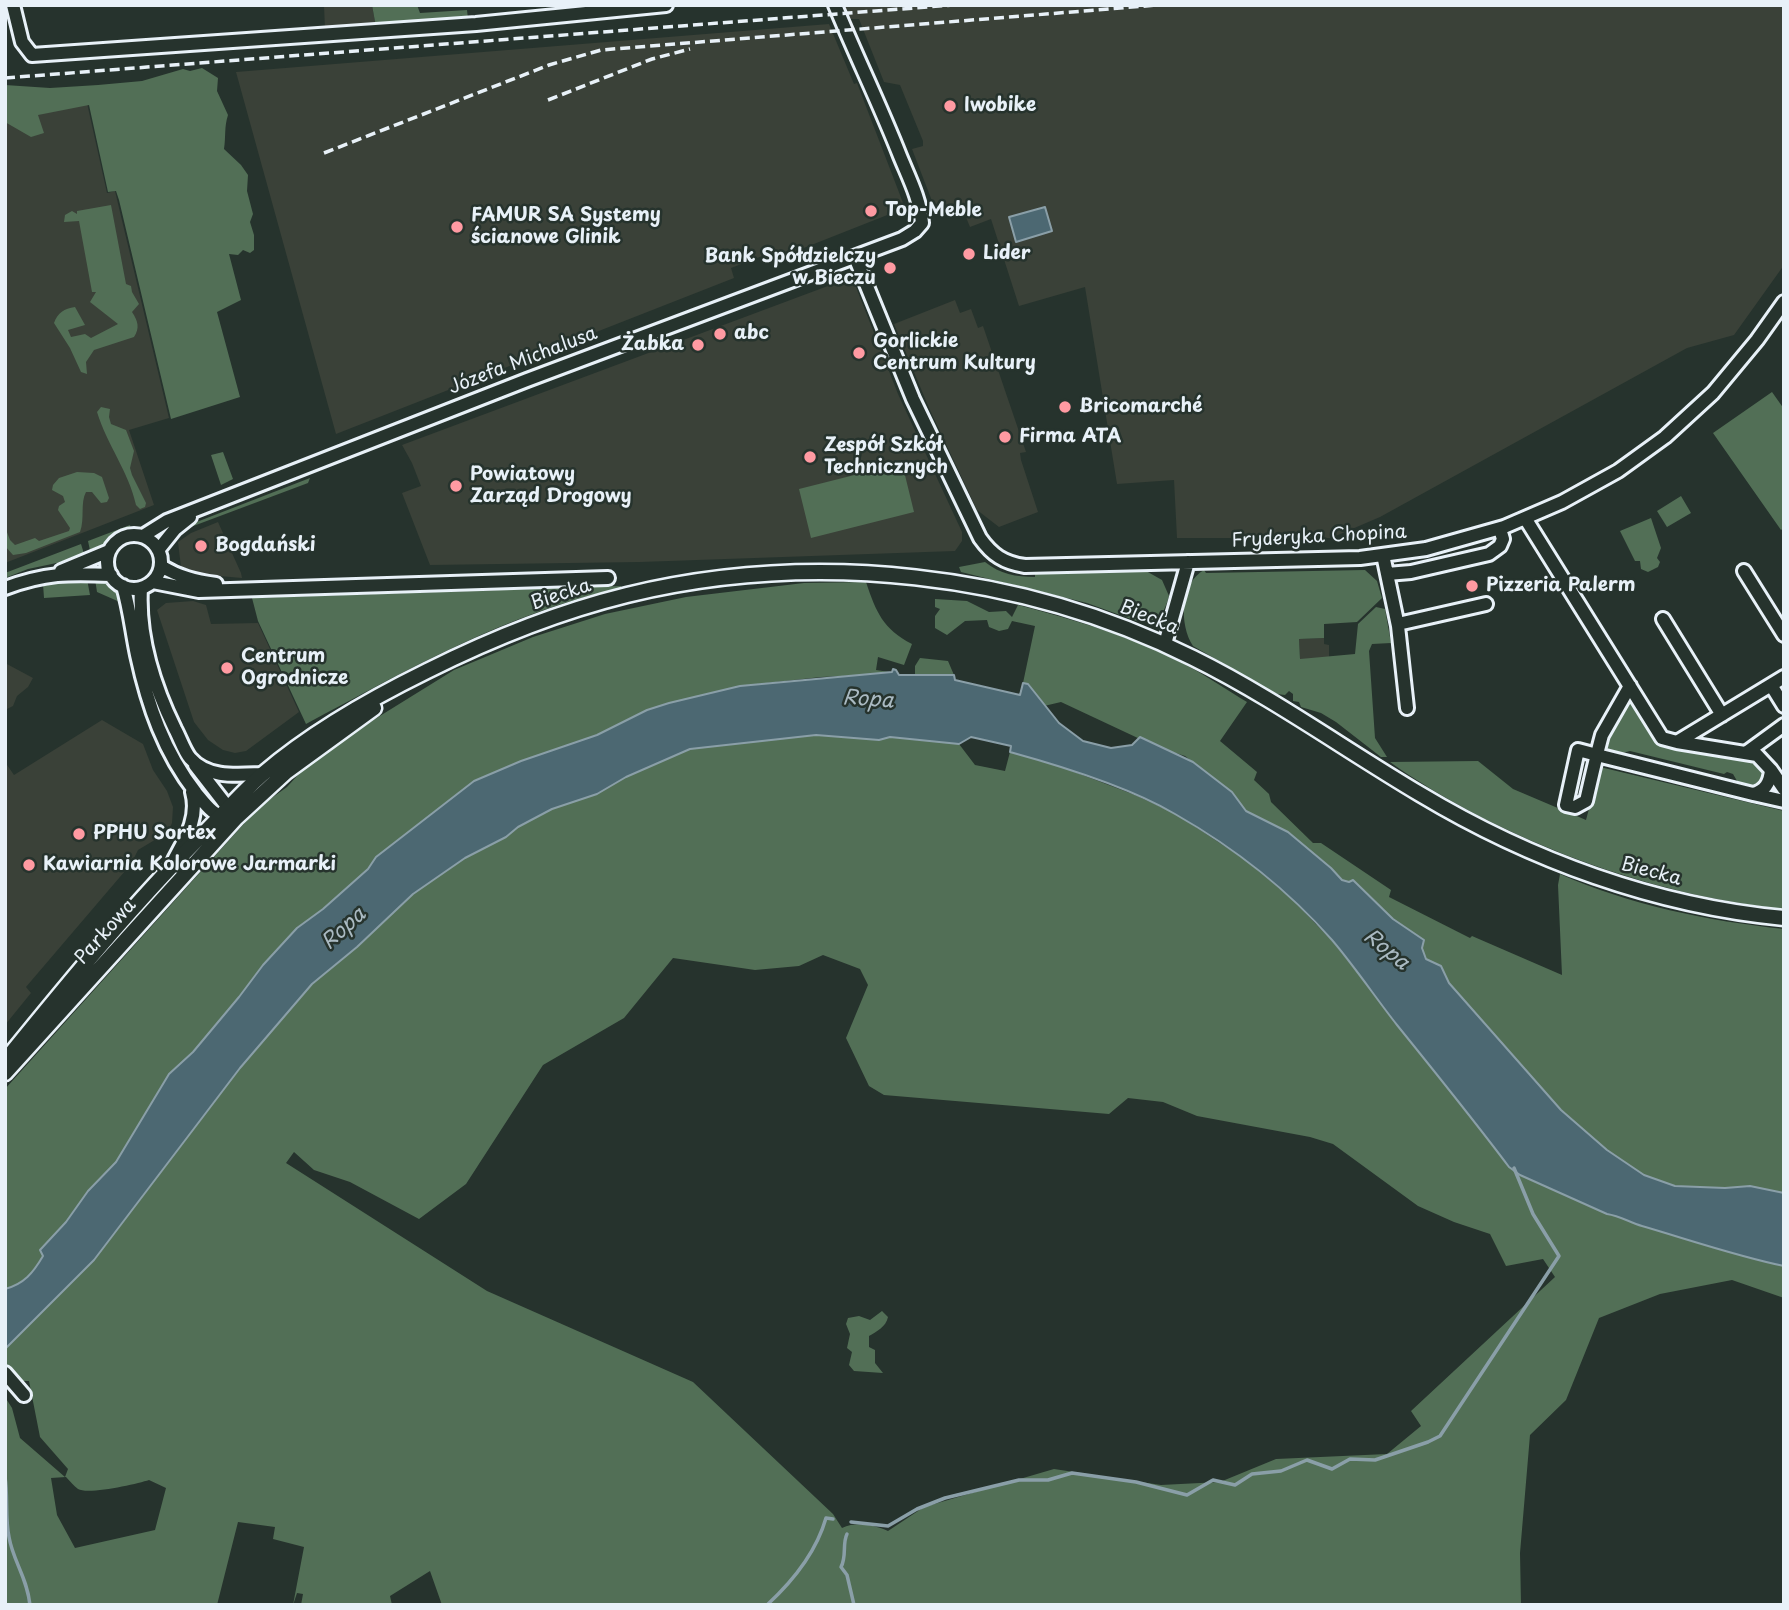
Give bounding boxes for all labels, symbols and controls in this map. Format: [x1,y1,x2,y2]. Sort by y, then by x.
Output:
place label: Iwobike [964,95,1036,117]
marker: Iwobike [942,98,958,114]
place label: Top-Meble [885,200,982,222]
marker: Top-Meble [863,203,879,219]
place label: FAMUR SA Systemy ścianowe Glinik [471,205,661,249]
marker: FAMUR SA Systemy ścianowe Glinik [449,219,465,235]
place label: Lider [983,243,1030,265]
place label: Bank Spółdzielczy w Bieczu [705,246,876,290]
marker: Lider [961,246,977,262]
marker: Bank Spółdzielczy w Bieczu [882,260,898,276]
street label: Józefa Michalusa [445,322,601,400]
place label: abc [734,323,769,345]
marker: abc [712,326,728,342]
place label: Gorlickie Centrum Kultury [873,331,1036,375]
place label: Żabka [621,334,684,356]
marker: Żabka [690,337,706,353]
marker: Gorlickie Centrum Kultury [851,345,867,361]
place label: Bricomarché [1079,396,1203,418]
marker: Bricomarché [1057,399,1073,415]
place label: Firma ATA [1019,426,1121,448]
marker: Firma ATA [997,429,1013,445]
place label: Zespół Szkół Technicznych [824,435,948,479]
marker: Zespół Szkół Technicznych [802,449,818,465]
place label: Powiatowy Zarząd Drogowy [470,464,631,508]
marker: Powiatowy Zarząd Drogowy [448,478,464,494]
street label: Fryderyka Chopina [1231,521,1407,553]
place label: Bogdański [215,535,316,557]
marker: Bogdański [193,538,209,554]
street label: Biecka [528,575,594,615]
place label: Pizzeria Palerm [1486,575,1636,597]
marker: Pizzeria Palerm [1464,578,1480,594]
street label: Biecka [1116,596,1182,640]
place label: Centrum Ogrodnicze [241,646,348,690]
marker: Centrum Ogrodnicze [219,660,235,676]
water label: Ropa [842,686,894,714]
place label: PPHU Sortex [93,823,216,845]
marker: PPHU Sortex [71,826,87,842]
street label: Biecka [1618,853,1684,891]
place label: Kawiarnia Kolorowe Jarmarki [43,854,336,876]
marker: Kawiarnia Kolorowe Jarmarki [21,857,37,873]
street label: Parkowa [71,895,141,969]
water label: Ropa [317,903,371,955]
water label: Ropa [1358,924,1414,976]

